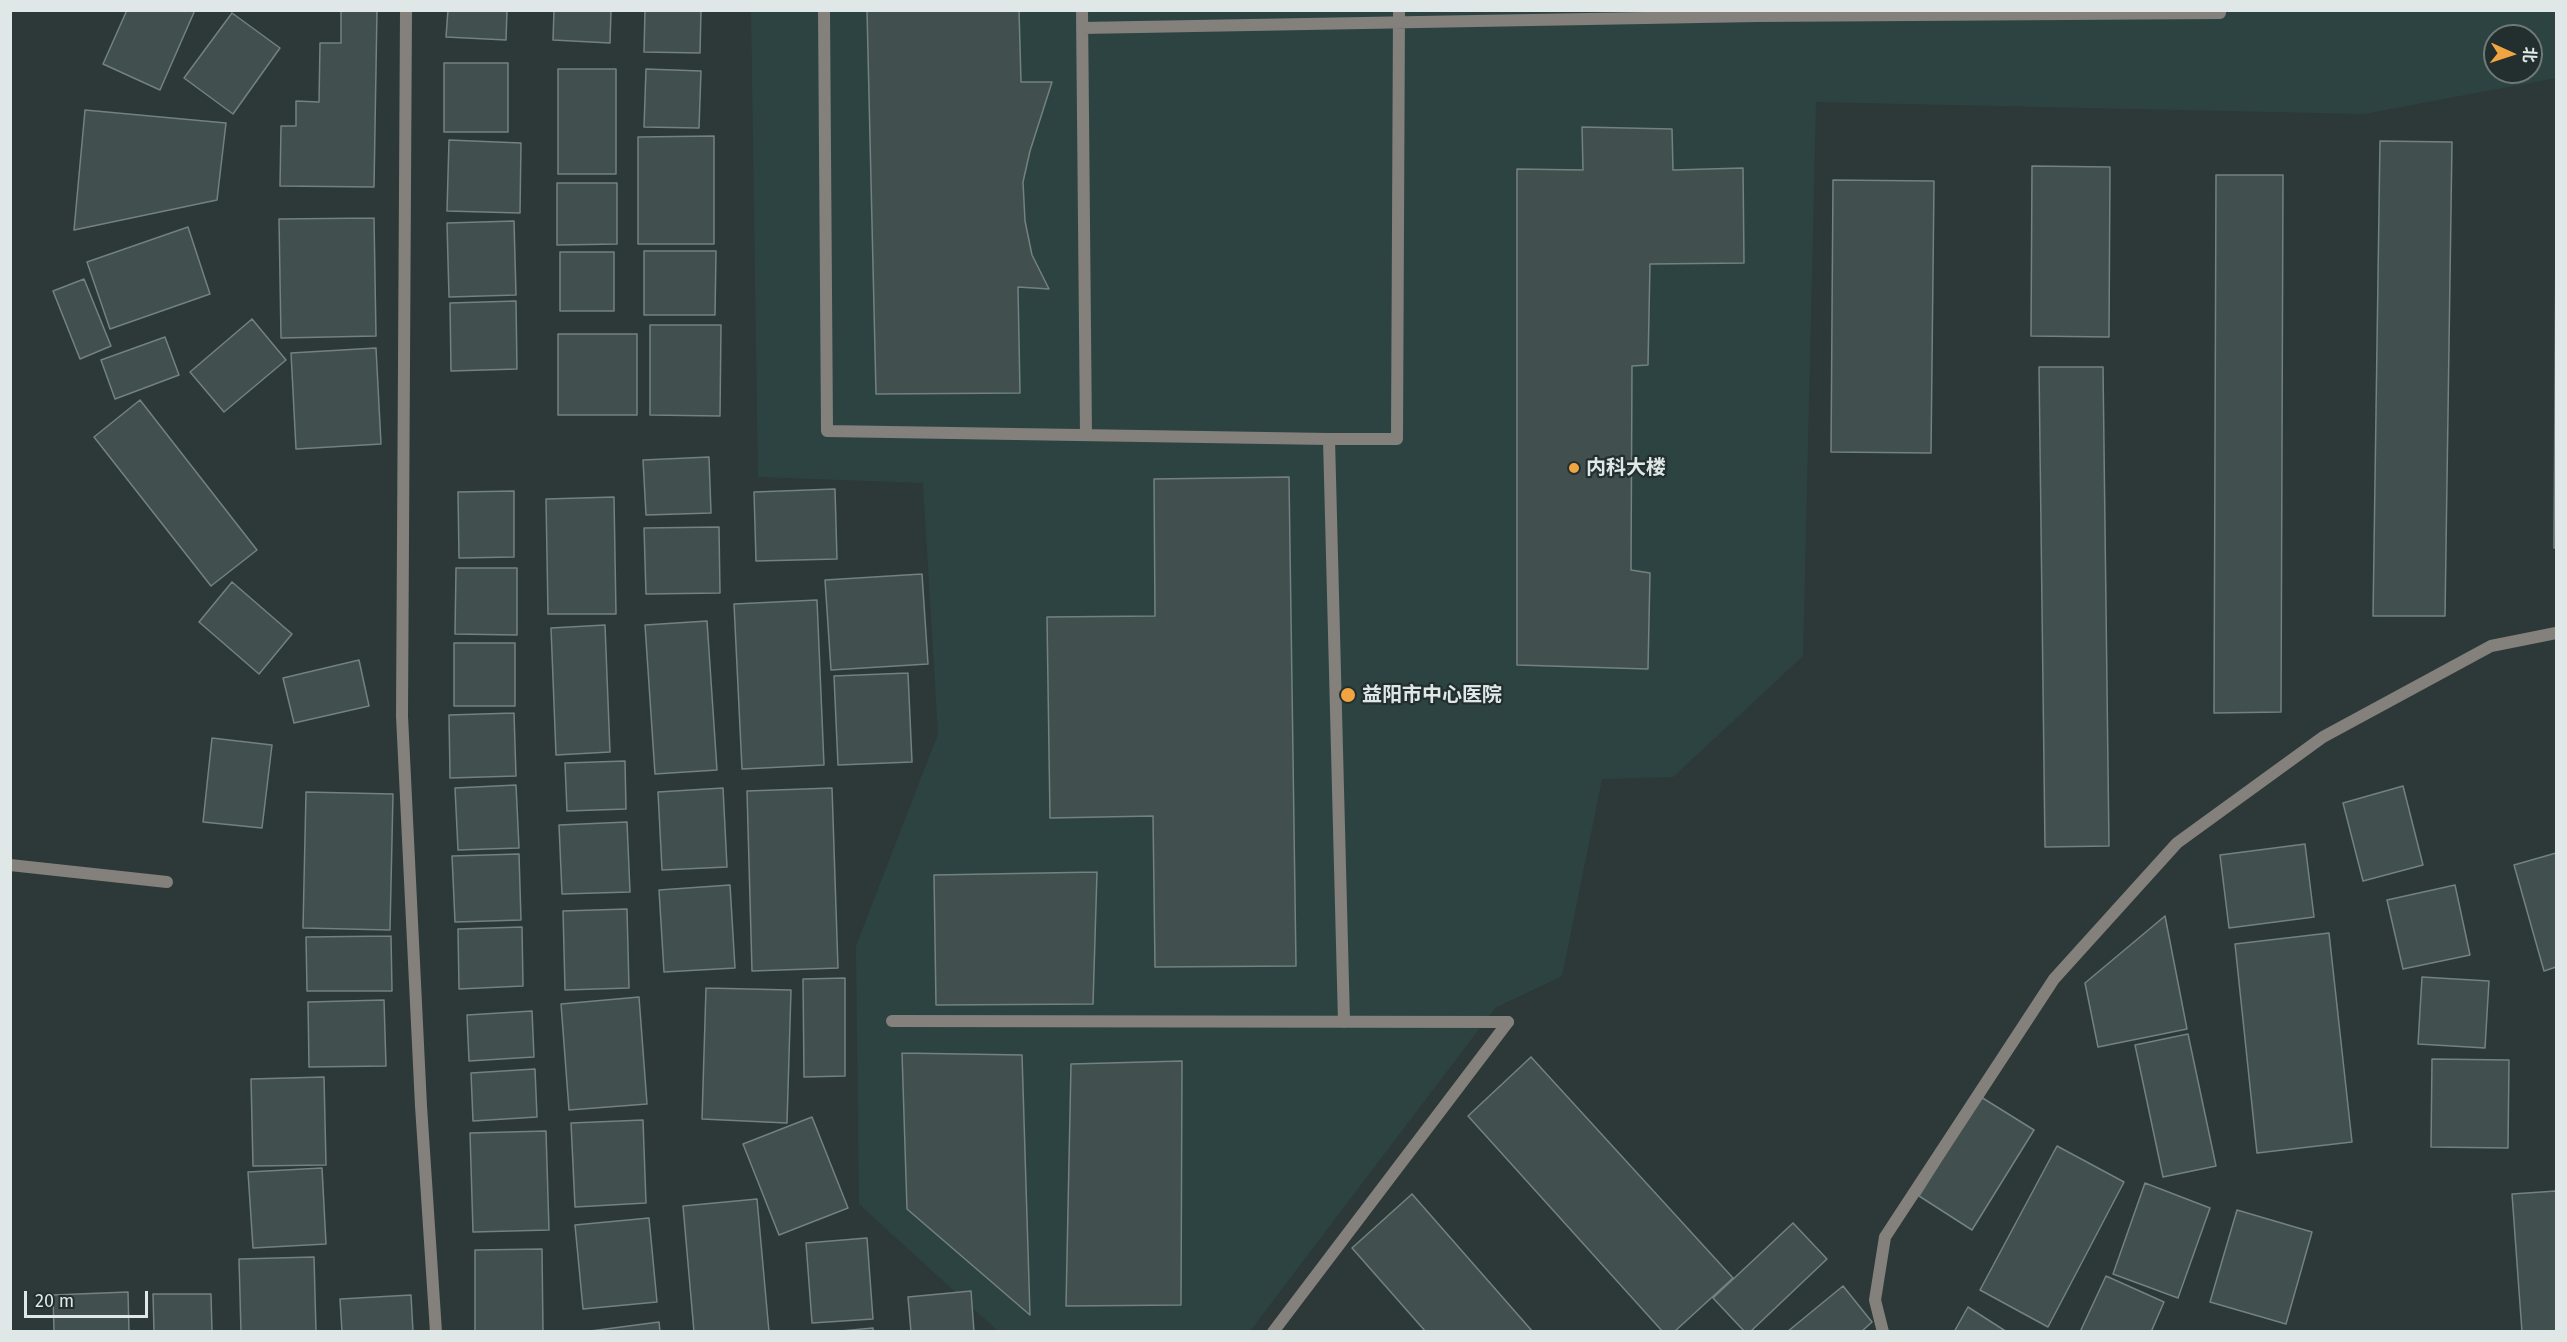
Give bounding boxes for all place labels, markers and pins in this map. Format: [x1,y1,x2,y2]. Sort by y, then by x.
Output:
place label: 内科大楼 [1586,456,1666,480]
marker: 内科大楼 [1567,461,1581,475]
place label: 益阳市中心医院 [1362,683,1502,707]
marker: 益阳市中心医院 [1339,686,1357,704]

